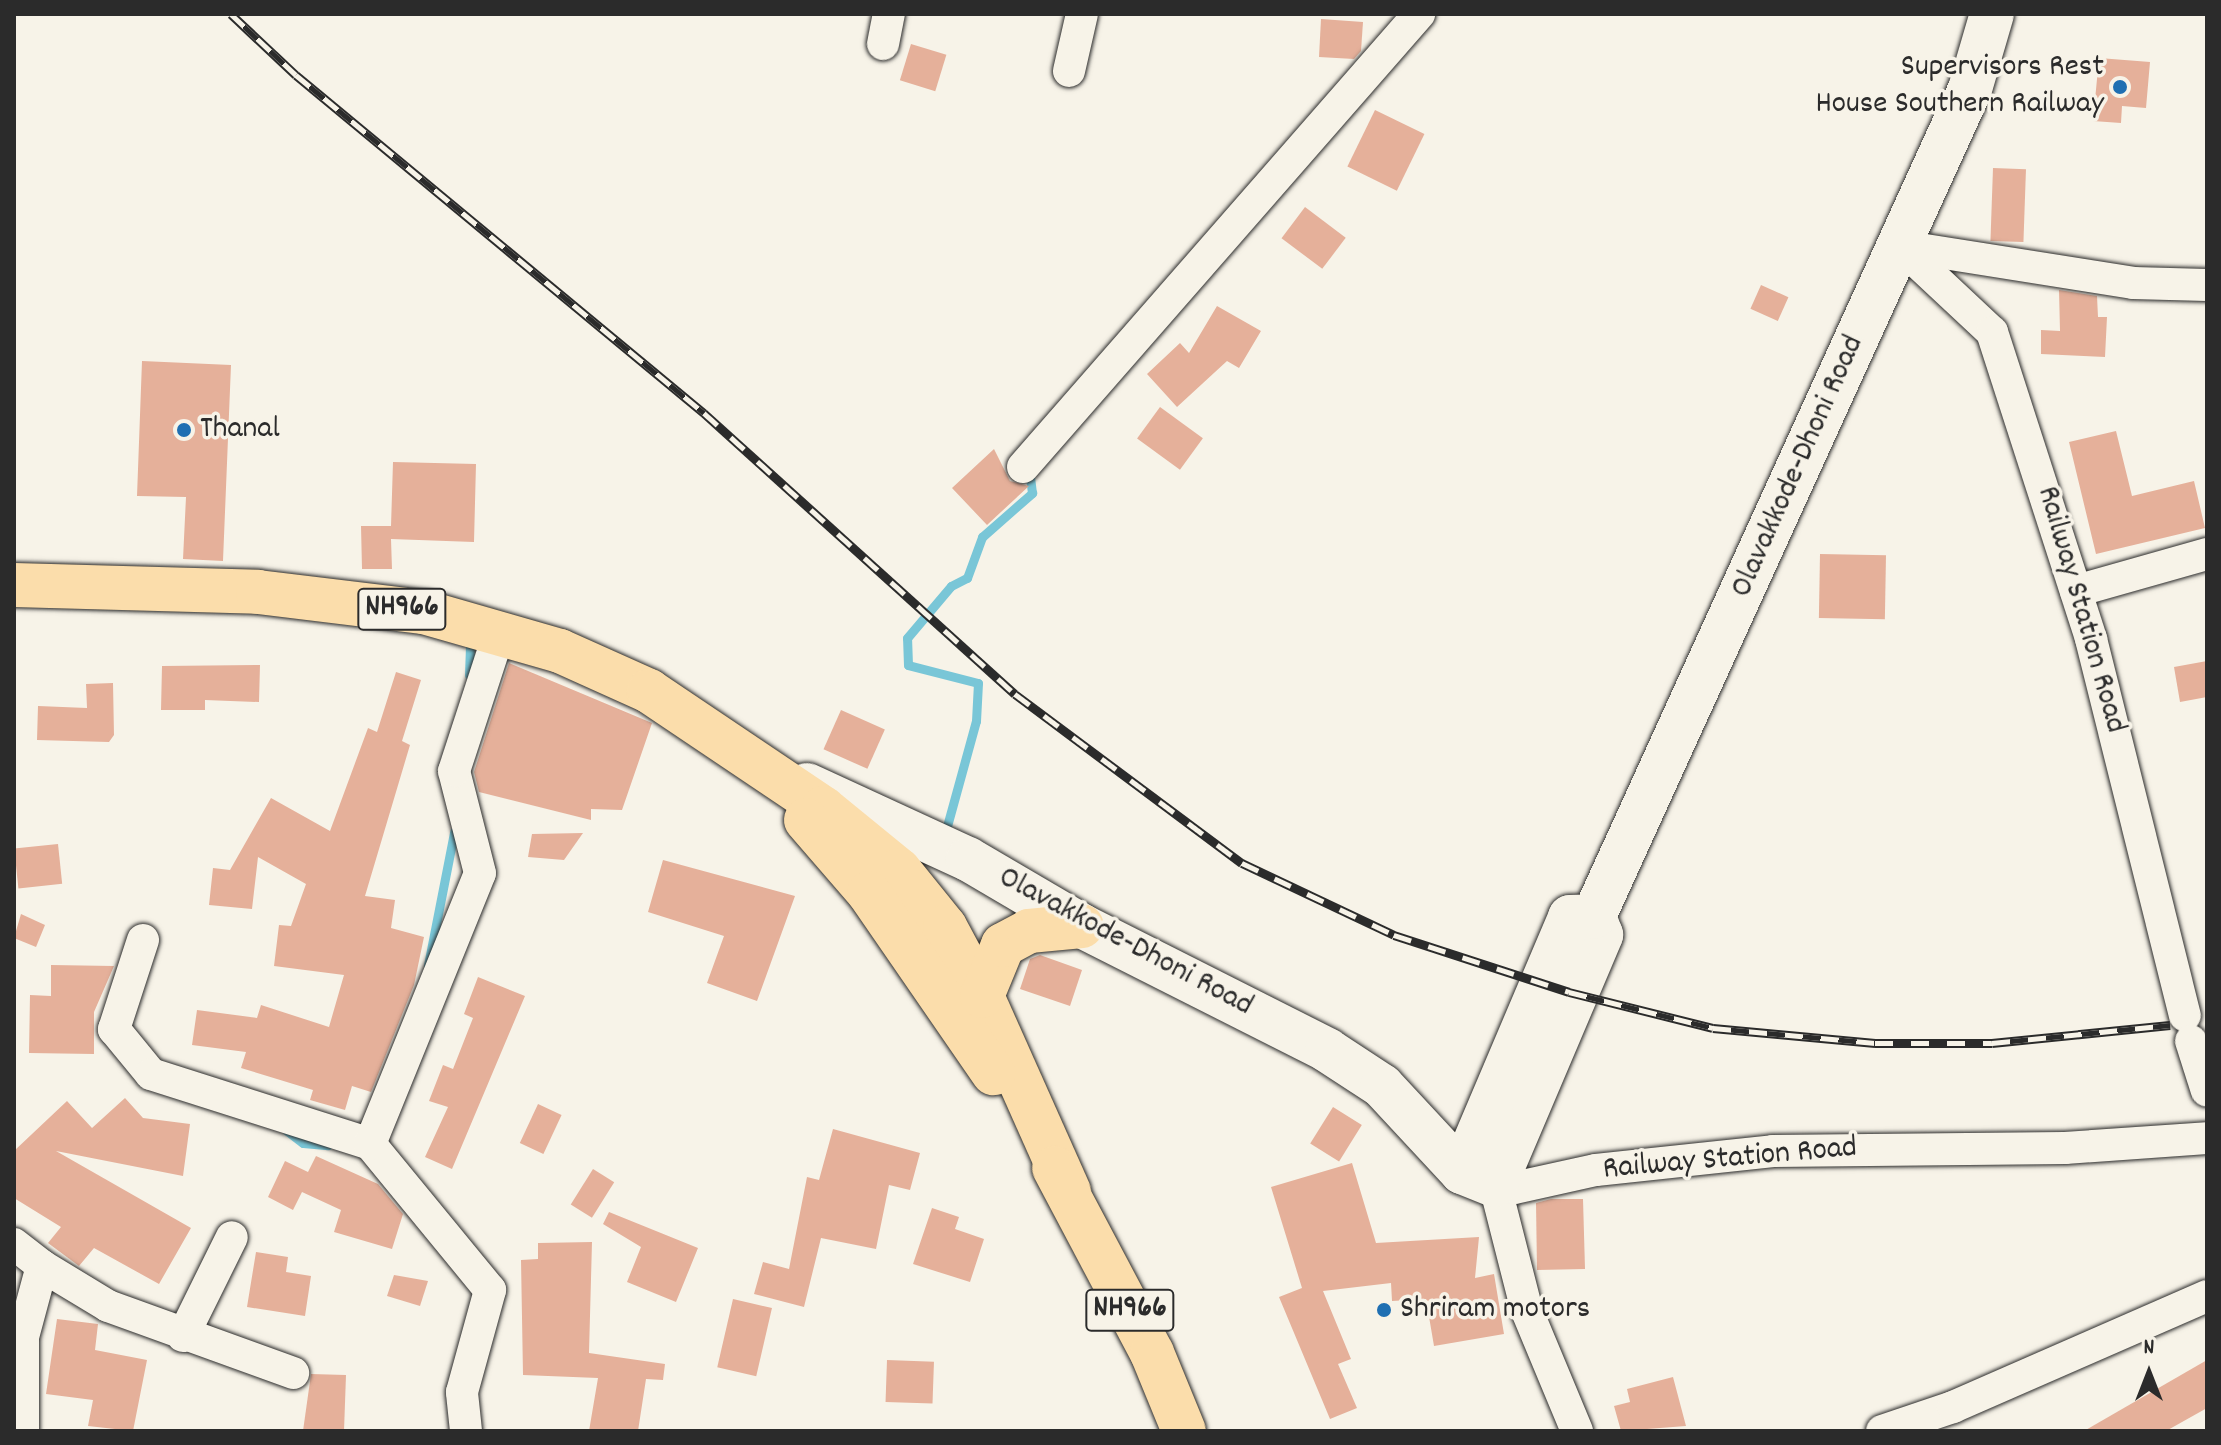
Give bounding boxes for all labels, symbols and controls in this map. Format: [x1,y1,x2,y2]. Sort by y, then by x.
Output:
place label: Supervisors Rest House Southern Railway [1815,50,2104,125]
marker: Supervisors Rest House Southern Railway [2111,78,2129,96]
street label: Olavakkode-Dhoni Road [1724,330,1874,604]
place label: Thanal [200,411,280,449]
marker: Thanal [175,421,193,439]
street label: Railway Station Road [2026,482,2134,738]
road number: NH966 [356,583,448,635]
street label: Olavakkode-Dhoni Road [991,860,1259,1026]
street label: Railway Station Road [1601,1130,1859,1190]
road number: NH966 [1084,1284,1176,1336]
place label: Shriram motors [1400,1291,1590,1329]
marker: Shriram motors [1375,1301,1393,1319]
north arrow [2109,1333,2189,1413]
text: N [2144,1333,2154,1364]

